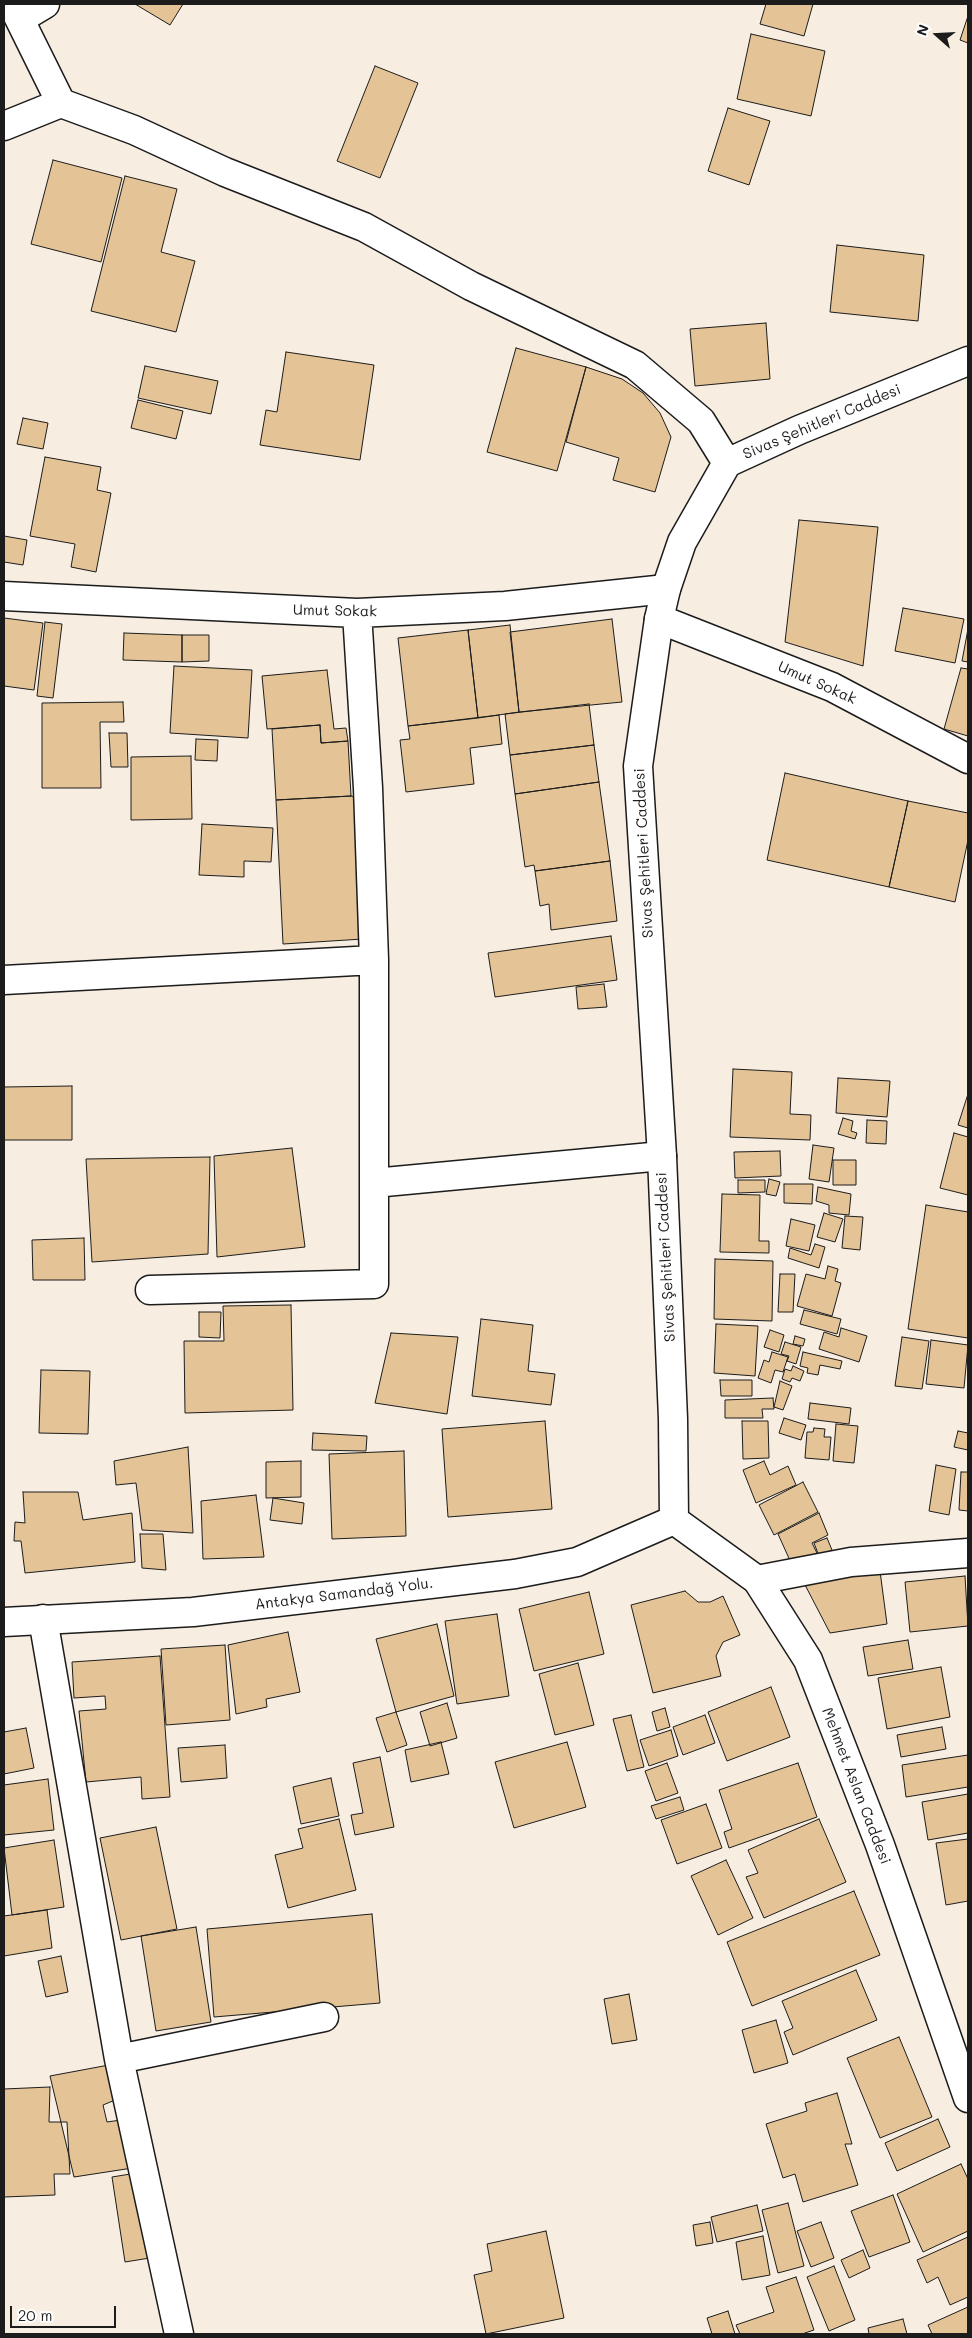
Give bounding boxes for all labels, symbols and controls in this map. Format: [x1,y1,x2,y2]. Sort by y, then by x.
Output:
north arrow [912,10,962,60]
text: N [912,22,933,38]
street label: Sivas Şehitleri Caddesi [740,381,904,463]
street label: Umut Sokak [293,601,377,621]
street label: Umut Sokak [775,658,859,708]
street label: Sivas Şehitleri Caddesi [631,768,657,938]
street label: Sivas Şehitleri Caddesi [653,1172,679,1342]
street label: Antakya Samandağ Yolu. [254,1574,434,1614]
street label: Mehmet Aslan Caddesi [818,1705,894,1867]
scale bar [12,2296,119,2328]
text: 20 m [18,2305,52,2325]

